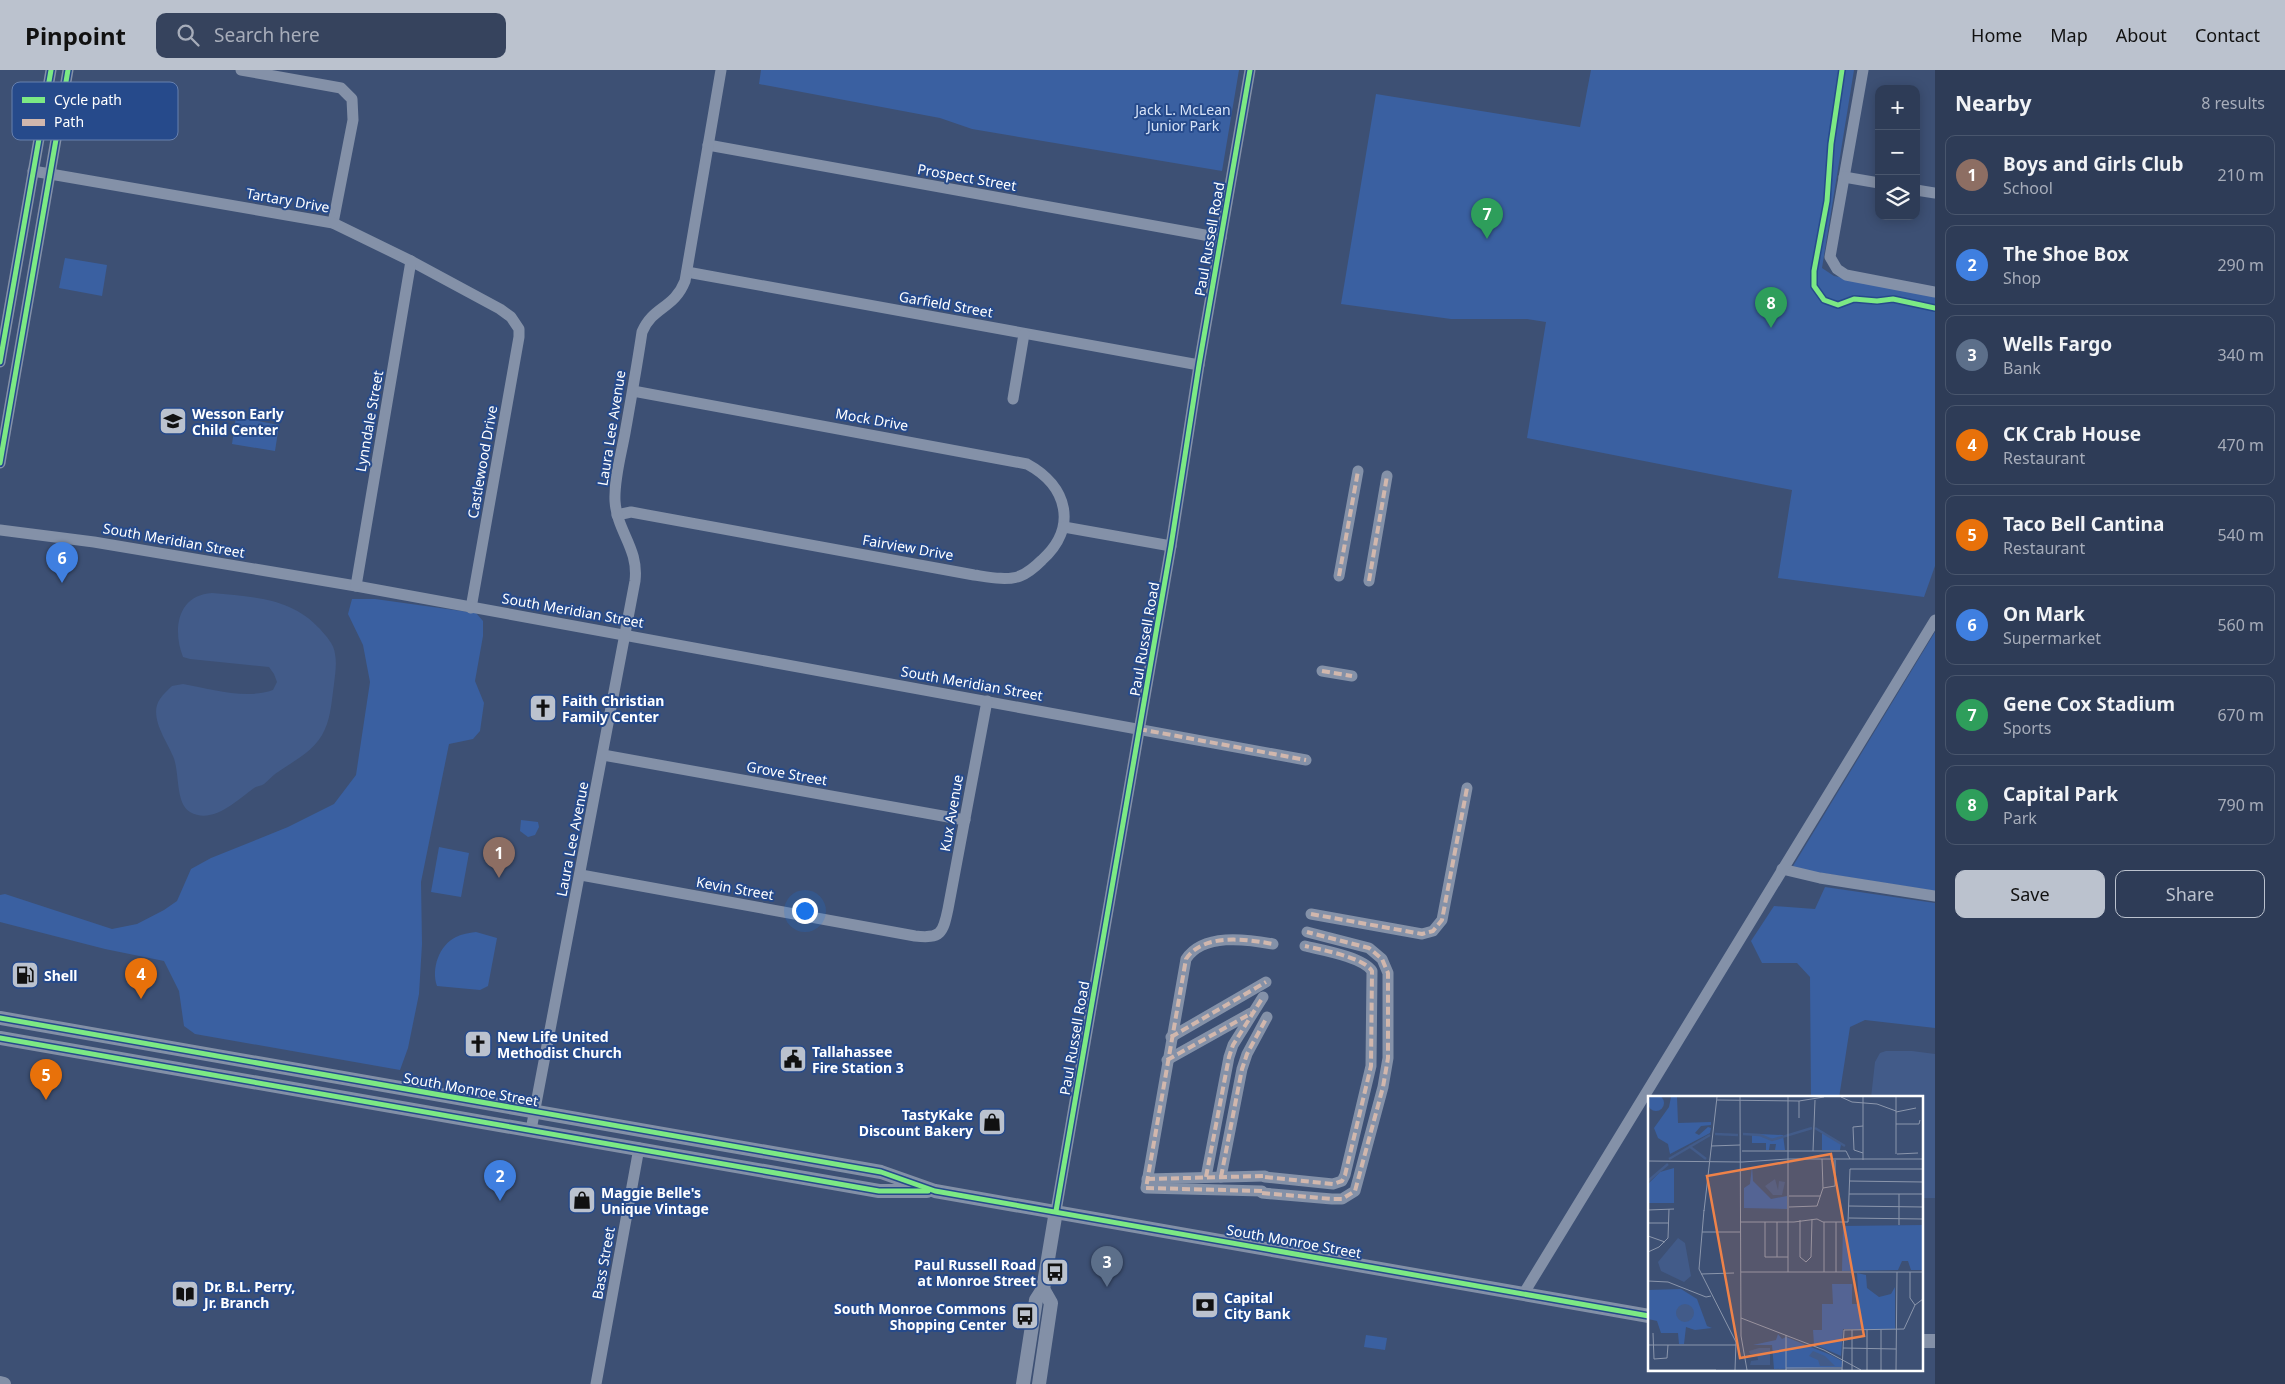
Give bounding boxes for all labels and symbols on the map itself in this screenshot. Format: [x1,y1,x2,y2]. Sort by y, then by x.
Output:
legend [12,82,178,140]
text: Cycle path [54,90,122,109]
park label: Jack L. McLean Junior Park [1133,100,1231,135]
text: Path [54,112,84,131]
street label: Prospect Street [916,159,1018,195]
street label: Paul Russell Road [1190,181,1228,297]
street label: Tartary Drive [245,183,331,217]
pin: 7 [1471,198,1503,239]
street label: Garfield Street [898,286,994,322]
pin: 8 [1755,287,1787,328]
street label: Lynndale Street [351,369,387,473]
street label: Laura Lee Avenue [592,369,630,487]
street label: Mock Drive [834,403,910,435]
place label: Wesson Early Child Center [192,404,284,439]
street label: Castlewood Drive [463,404,501,520]
school or university icon: Wesson Early Child Center [158,406,188,436]
street label: South Meridian Street [102,518,246,562]
street label: Fairview Drive [861,530,955,564]
pin: 6 [46,542,78,583]
street label: Paul Russell Road [1125,581,1163,697]
street label: South Meridian Street [501,588,645,632]
street label: South Meridian Street [900,661,1044,705]
place label: Faith Christian Family Center [562,691,664,726]
church icon: Faith Christian Family Center [528,693,558,723]
street label: Grove Street [745,757,829,789]
street label: Kux Avenue [935,773,967,853]
street label: Laura Lee Avenue [552,780,592,898]
pin: 1 [483,837,515,878]
street label: Kevin Street [695,872,775,904]
your location [792,898,818,924]
pin: 4 [125,958,157,999]
fuel station icon: Shell [10,960,40,990]
place label: Shell [44,966,78,985]
street label: Paul Russell Road [1055,980,1093,1096]
place label: New Life United Methodist Church [497,1027,622,1062]
church icon: New Life United Methodist Church [463,1029,493,1059]
place label: Tallahassee Fire Station 3 [812,1042,904,1077]
public building icon: Tallahassee Fire Station 3 [778,1044,808,1074]
pin: 5 [30,1059,62,1100]
street label: South Monroe Street [402,1068,540,1110]
inset map [1648,1096,1922,1372]
place label: TastyKake Discount Bakery [859,1105,973,1140]
shop icon: TastyKake Discount Bakery [977,1107,1007,1137]
pin: 2 [484,1160,516,1201]
place label: Maggie Belle's Unique Vintage [601,1183,709,1218]
shop icon: Maggie Belle's Unique Vintage [567,1185,597,1215]
street label: South Monroe Street [1225,1220,1363,1262]
street label: Bass Street [587,1225,619,1301]
pin: 3 [1091,1246,1123,1287]
place label: Paul Russell Road at Monroe Street [914,1255,1036,1290]
bus stop icon: Paul Russell Road at Monroe Street [1040,1257,1070,1287]
place label: Dr. B.L. Perry, Jr. Branch [202,1277,295,1312]
library icon: Dr. B.L. Perry, Jr. Branch [170,1279,200,1309]
place label: Capital City Bank [1224,1288,1291,1323]
bank icon: Capital City Bank [1190,1290,1220,1320]
place label: South Monroe Commons Shopping Center [834,1299,1007,1334]
bus stop icon: South Monroe Commons Shopping Center [1010,1301,1040,1331]

